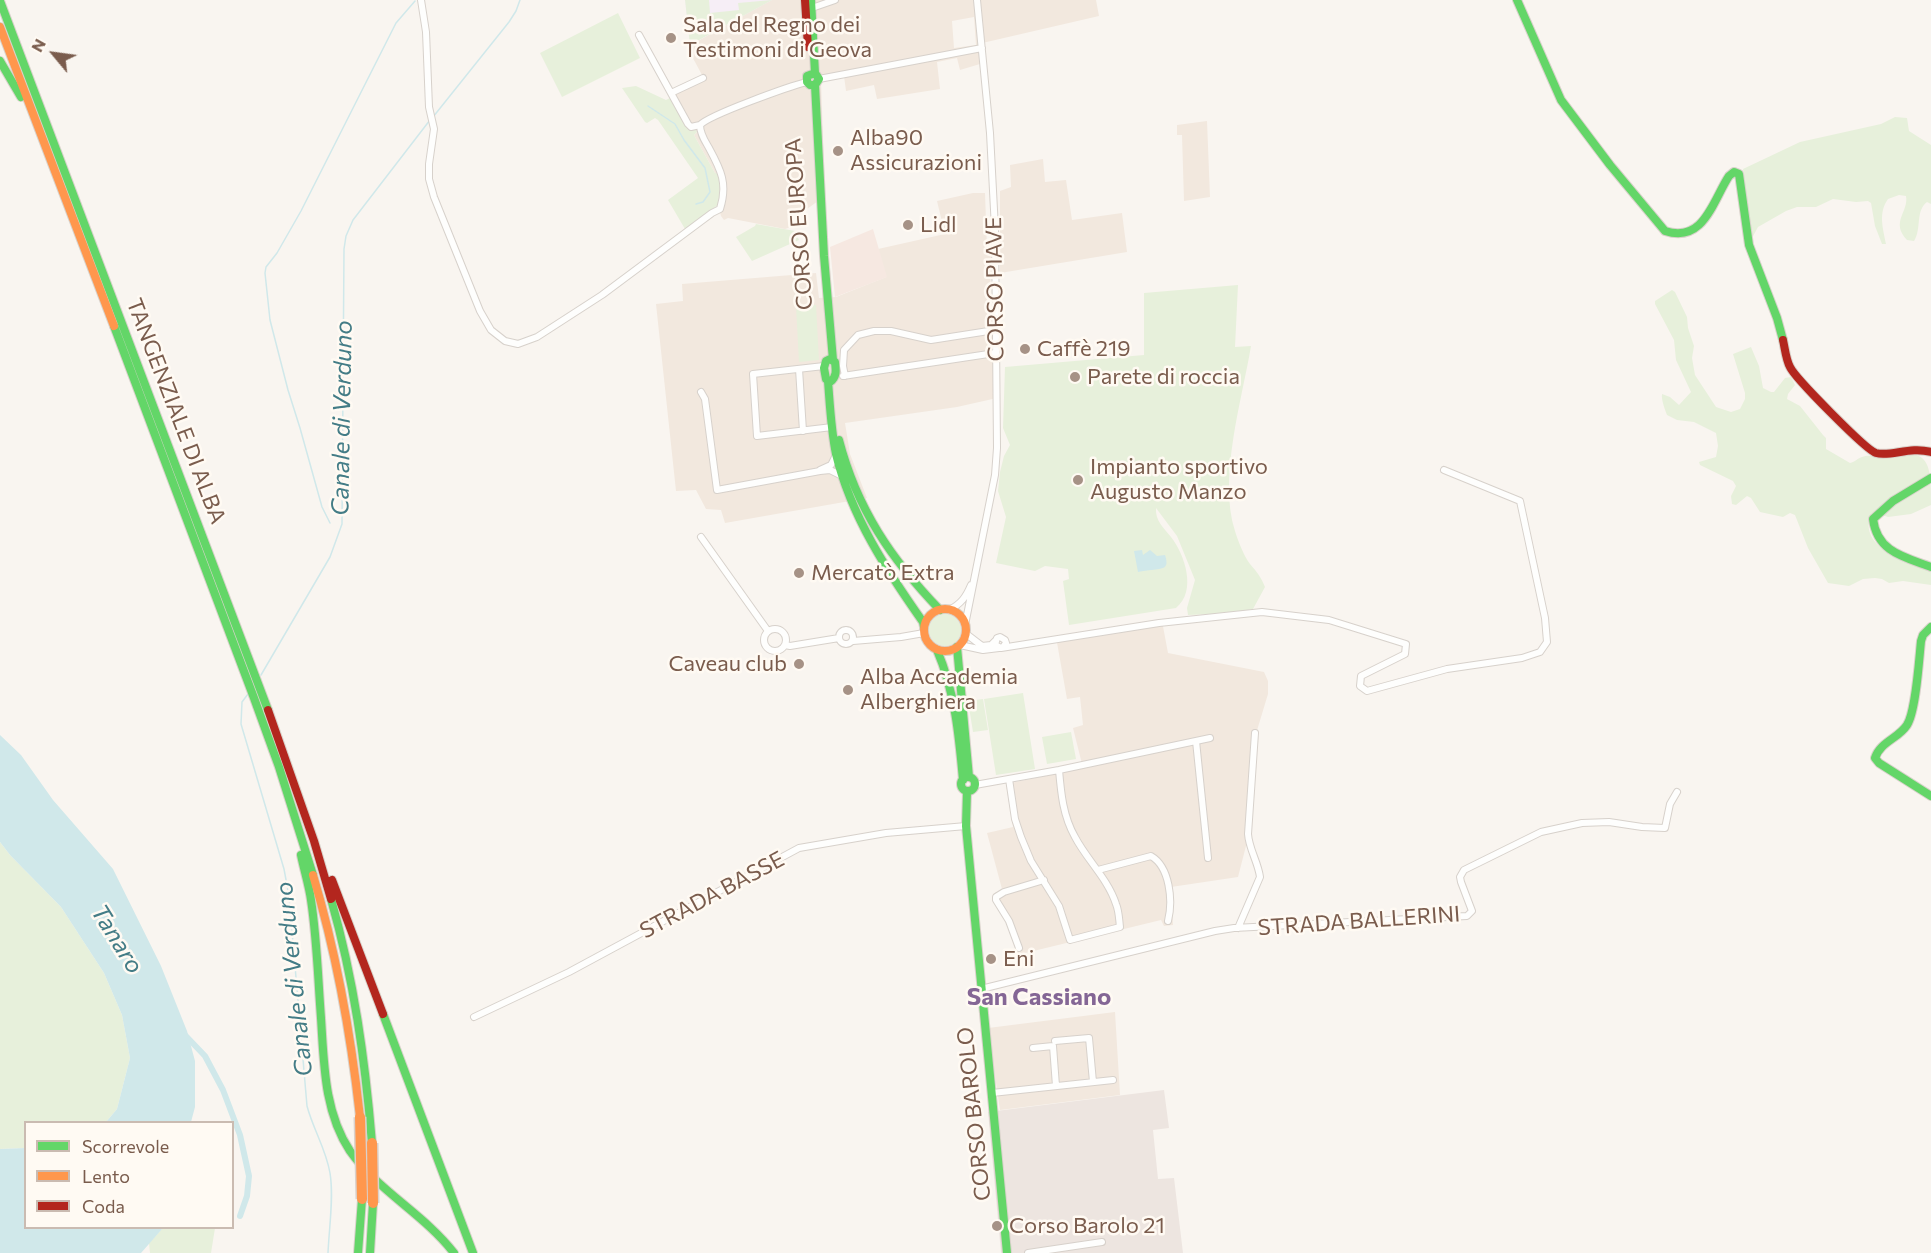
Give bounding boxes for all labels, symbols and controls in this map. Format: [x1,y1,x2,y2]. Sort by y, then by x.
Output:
place label: Sala del Regno dei Testimoni di Geova [683,12,872,63]
north arrow [24,24,84,84]
marker: Sala del Regno dei Testimoni di Geova [664,31,678,45]
text: N [27,35,49,55]
place label: Alba90 Assicurazioni [850,125,982,176]
street label: CORSO EUROPA [780,137,818,311]
marker: Alba90 Assicurazioni [831,144,845,158]
place label: Lidl [920,212,957,238]
street label: CORSO PIAVE [981,216,1009,362]
marker: Lidl [901,218,915,232]
street label: TANGENZIALE DI ALBA [121,295,231,527]
water label: Canale di Verduno [326,320,358,516]
place label: Caffè 219 [1037,336,1131,362]
marker: Caffè 219 [1018,342,1032,356]
place label: Parete di roccia [1087,364,1240,390]
marker: Parete di roccia [1068,370,1082,384]
place label: Impianto sportivo Augusto Manzo [1090,454,1268,506]
marker: Impianto sportivo Augusto Manzo [1071,473,1085,487]
place label: Mercatò Extra [811,560,954,586]
marker: Mercatò Extra [792,566,806,580]
place label: Caveau club [668,651,787,677]
marker: Caveau club [792,657,806,671]
place label: Alba Accademia Alberghiera [860,664,1018,716]
marker: Alba Accademia Alberghiera [841,683,855,697]
street label: STRADA BASSE [635,846,789,944]
water label: Canale di Verduno [269,880,319,1078]
water label: Tanaro [85,899,149,979]
street label: STRADA BALLERINI [1257,901,1461,941]
place label: Eni [1003,946,1034,972]
marker: Eni [984,952,998,966]
district label: San Cassiano [967,983,1111,1011]
street label: CORSO BAROLO [952,1026,996,1202]
legend [24,1121,234,1229]
text: Scorrevole [82,1135,169,1157]
text: Lento [82,1165,130,1187]
text: Coda [82,1195,125,1217]
place label: Corso Barolo 21 [1009,1213,1165,1239]
marker: Corso Barolo 21 [990,1219,1004,1233]

